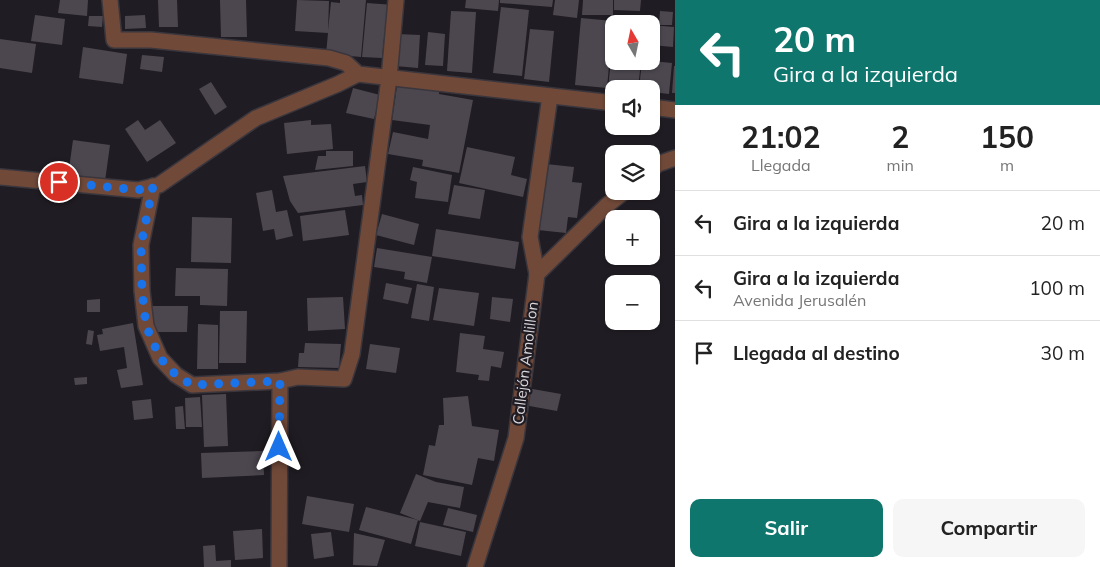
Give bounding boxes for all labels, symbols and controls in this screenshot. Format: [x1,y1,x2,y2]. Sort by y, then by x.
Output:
north arrow [605,15,660,70]
map controls [605,15,660,330]
text: 20 m [773,17,856,61]
icon: left [690,20,755,85]
text: Gira a la izquierda [773,60,958,88]
button: sound [605,80,660,135]
text: 21:02 [741,118,821,156]
text: 2 [891,118,909,156]
text: 150 [980,118,1034,156]
button: layers [605,145,660,200]
text: Llegada [751,155,811,175]
text: min [887,155,914,175]
text: m [1000,155,1014,175]
pin [38,161,80,203]
icon: arrive [45,168,73,196]
icon: left [690,209,718,237]
button: + [605,210,660,265]
text: Gira a la izquierda [733,211,899,235]
text: 20 m [1041,211,1085,235]
text: Gira a la izquierda [733,266,899,290]
icon: left [690,274,718,302]
button: − [605,275,660,330]
text: 100 m [1029,276,1085,300]
text: Avenida Jerusalén [733,290,866,310]
street label: Callejón Amolillon [508,301,542,425]
icon: arrive [690,339,718,367]
text: Llegada al destino [733,341,900,365]
text: 30 m [1041,341,1085,365]
position arrow [252,420,304,472]
button: Salir [690,499,883,557]
button: Compartir [893,499,1085,557]

